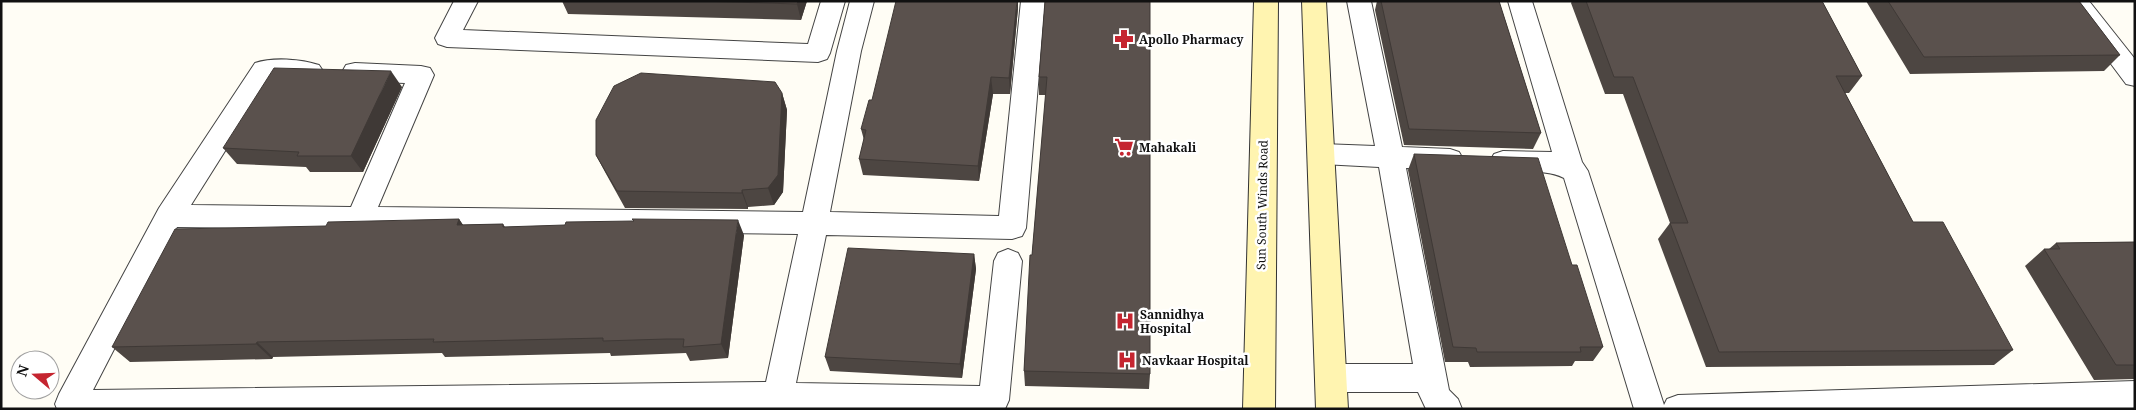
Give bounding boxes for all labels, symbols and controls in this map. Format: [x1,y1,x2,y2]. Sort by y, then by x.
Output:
pharmacy icon: Apollo Pharmacy [1113,28,1135,50]
place label: Apollo Pharmacy [1139,31,1244,48]
supermarket icon: Mahakali [1113,136,1135,158]
place label: Mahakali [1139,139,1197,156]
street label: Sun South Winds Road [1252,139,1272,270]
place label: Sannidhya Hospital [1140,306,1204,337]
hospital icon: Sannidhya Hospital [1114,310,1136,332]
hospital icon: Navkaar Hospital [1116,349,1138,371]
north arrow [10,350,60,400]
place label: Navkaar Hospital [1142,352,1249,369]
text: N [11,362,33,379]

